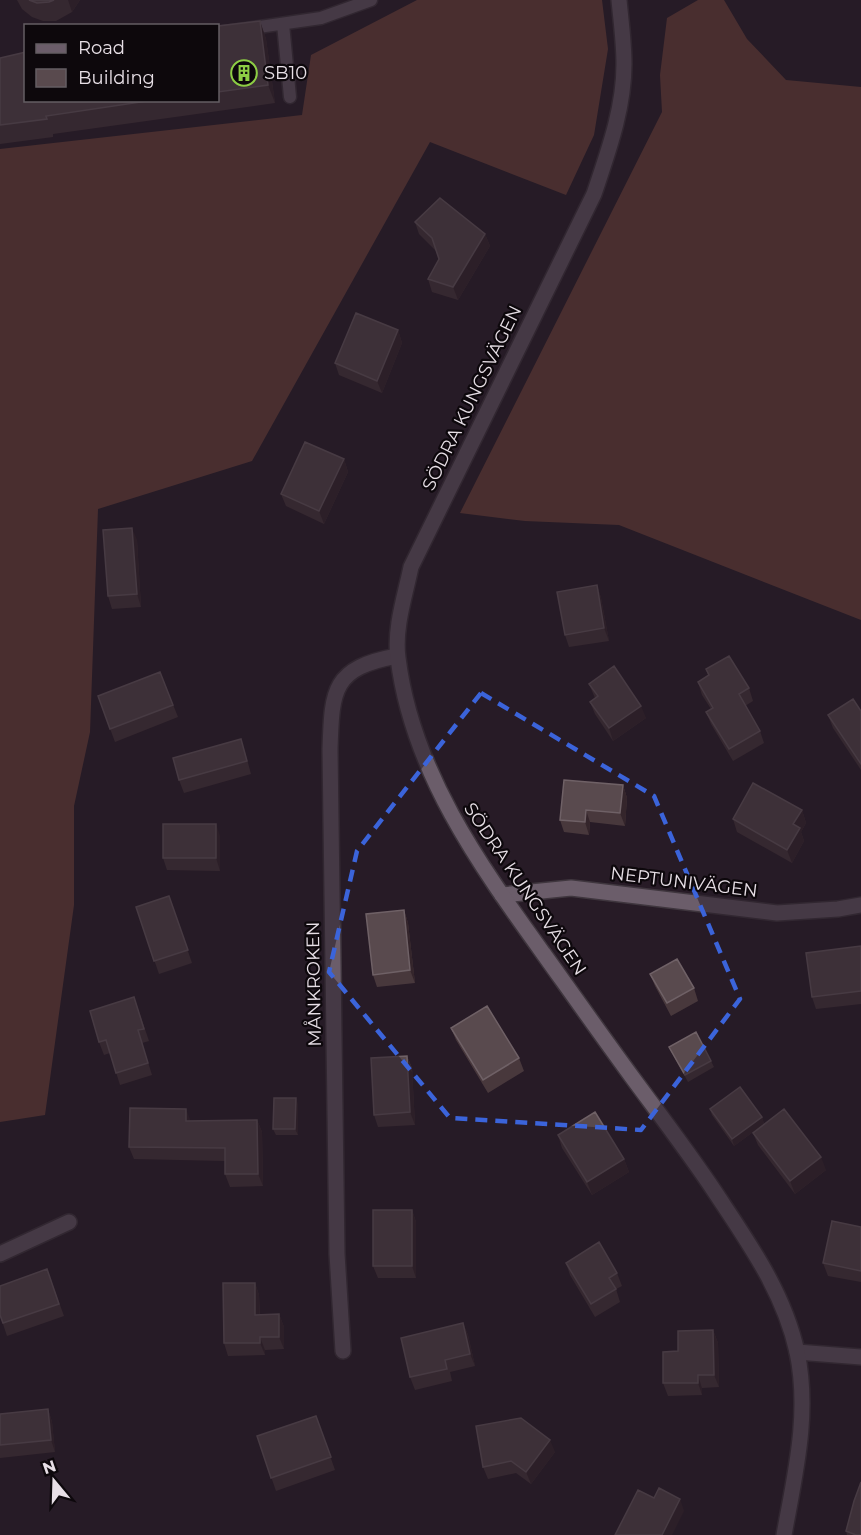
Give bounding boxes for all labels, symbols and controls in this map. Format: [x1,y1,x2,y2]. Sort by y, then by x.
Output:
legend [24,24,219,102]
text: Road [78,37,125,59]
building icon: SB10 [229,58,259,88]
place label: SB10 [264,62,307,84]
text: Building [78,67,155,89]
street label: SÖDRA KUNGSVÄGEN [418,302,526,494]
street label: SÖDRA KUNGSVÄGEN [459,799,591,979]
street label: NEPTUNIVÄGEN [609,862,759,902]
street label: MÅNKROKEN [301,921,326,1047]
north arrow [24,1451,84,1511]
text: N [40,1456,58,1478]

